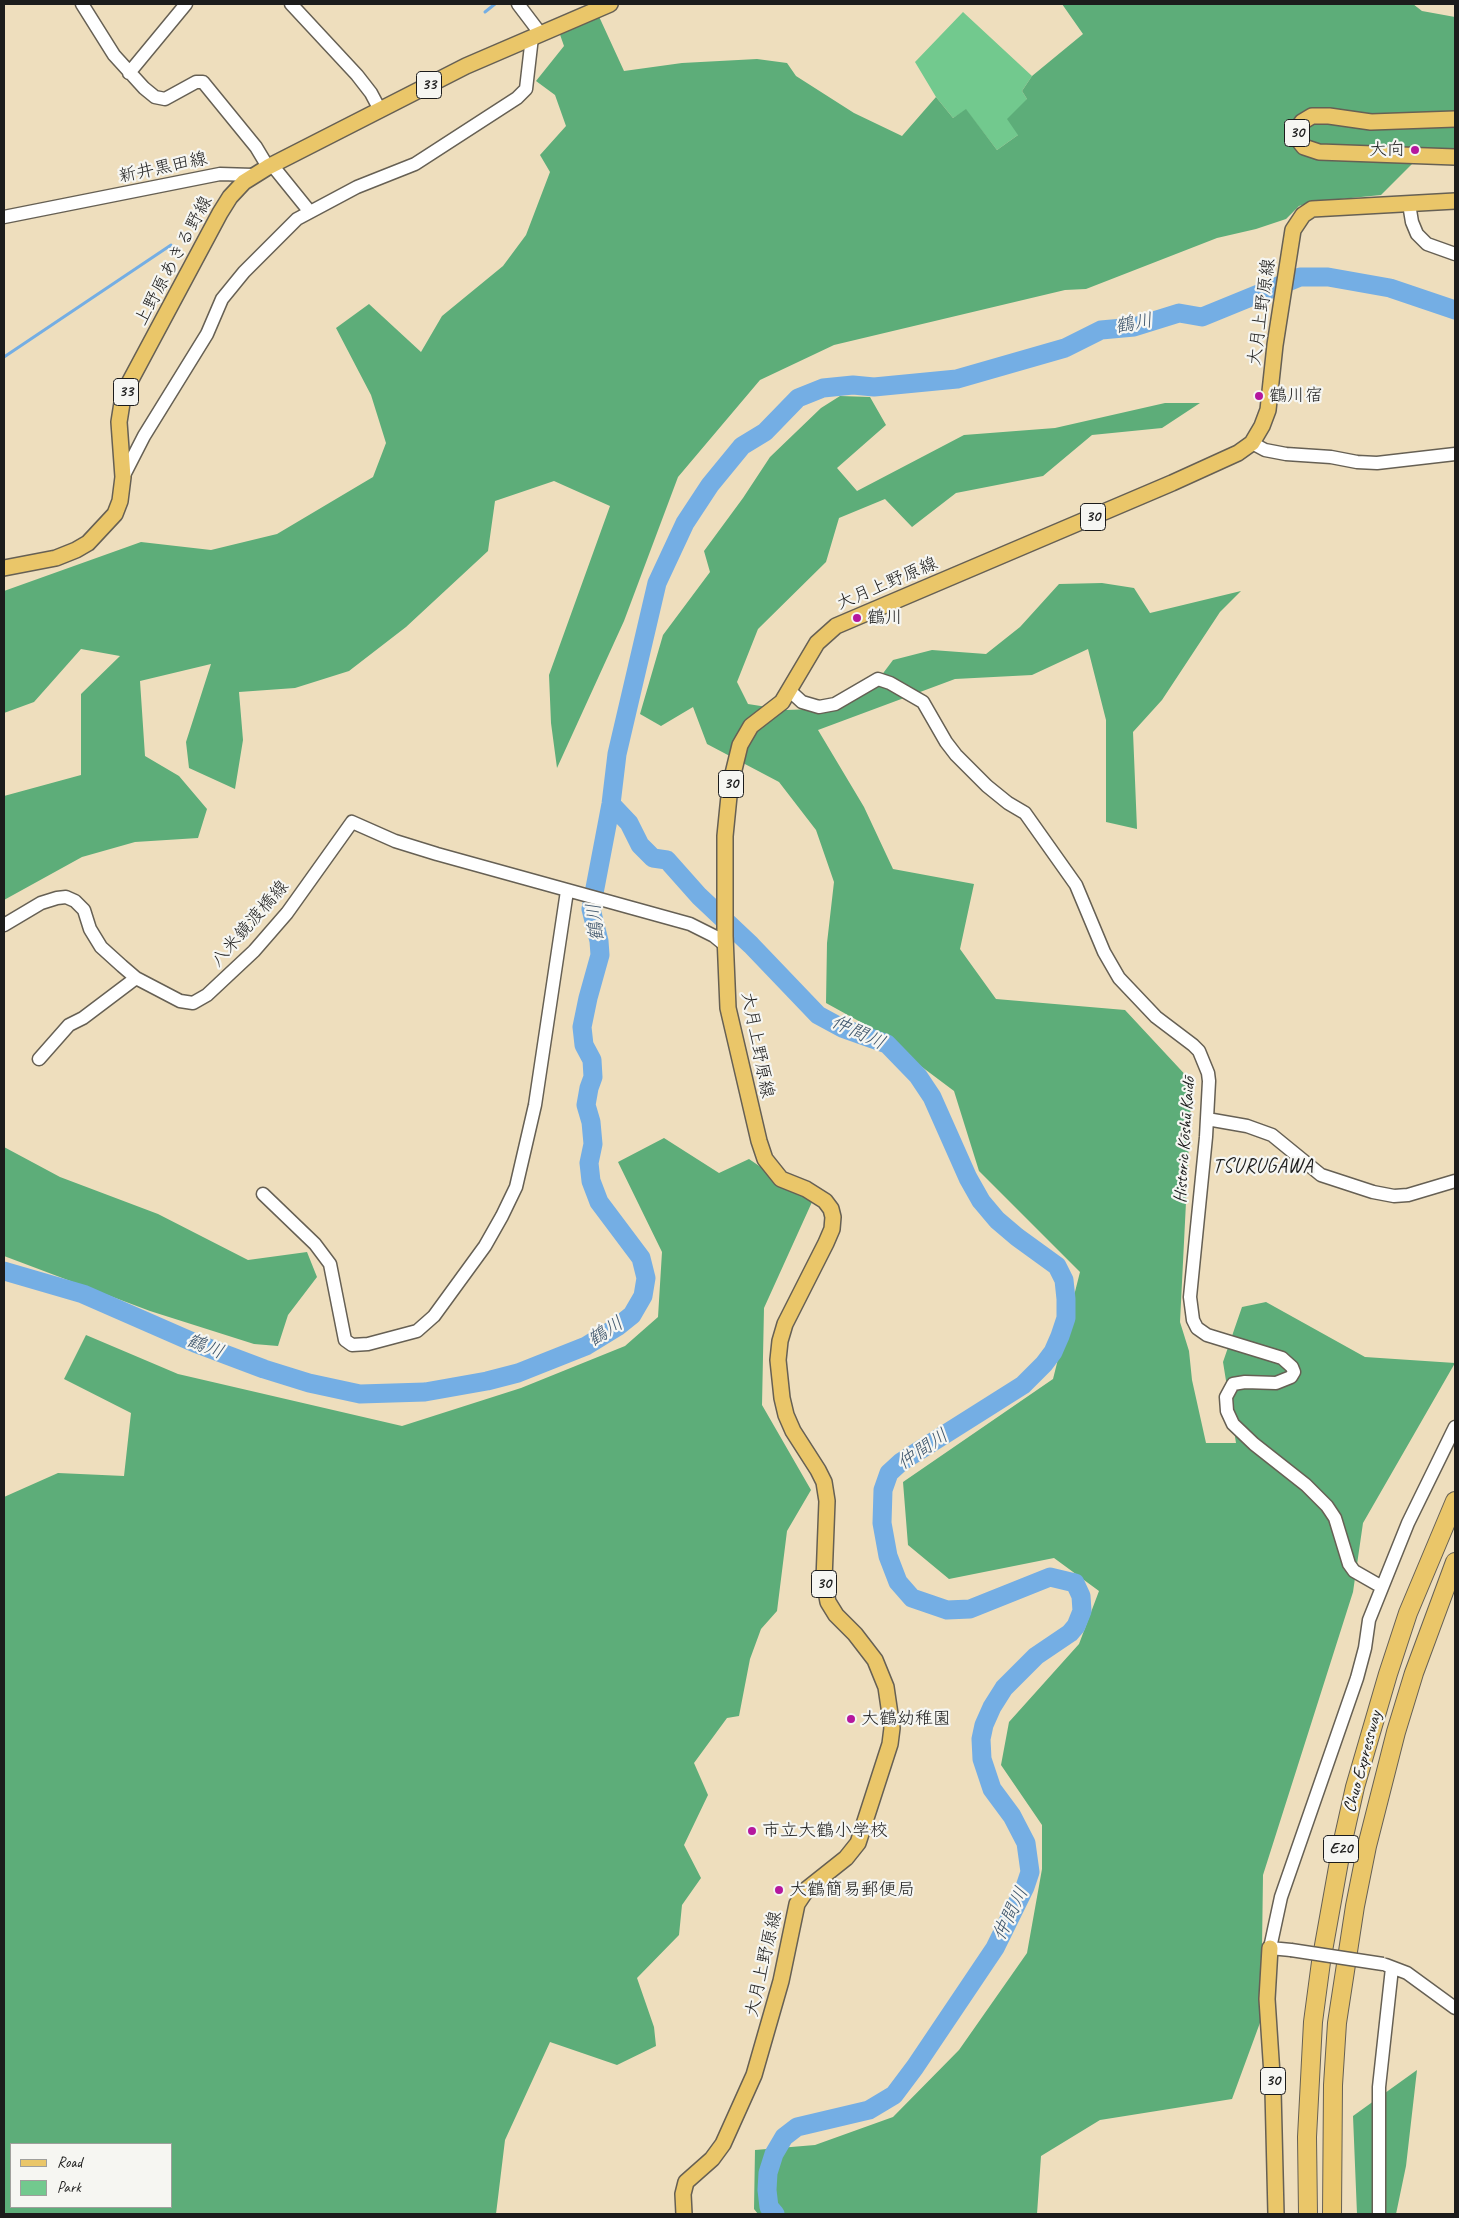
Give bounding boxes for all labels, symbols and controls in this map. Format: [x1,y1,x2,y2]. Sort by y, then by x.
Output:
road number: 33 [416,72,442,98]
road number: 30 [1284,120,1310,146]
place label: 大向 [1369,139,1405,161]
marker: 大向 [1409,144,1421,156]
street label: 新井黒田線 [117,148,209,188]
street label: 上野原あきる野線 [131,192,217,330]
street label: 大月上野原線 [1244,257,1280,367]
water label: 鶴川 [1113,309,1155,339]
road number: 33 [114,378,138,406]
place label: 鶴川宿 [1269,385,1323,407]
marker: 鶴川宿 [1253,390,1265,402]
road number: 30 [1080,504,1106,530]
street label: 大月上野原線 [833,553,941,615]
place label: 鶴川 [867,607,903,629]
marker: 鶴川 [851,612,863,624]
road number: 30 [718,771,744,798]
street label: 八米鏡渡橋線 [206,876,294,972]
water label: 鶴川 [583,902,609,942]
street label: 大月上野原線 [736,990,778,1100]
water label: 仲間川 [827,1011,889,1055]
street label: Historic Kōshū Kaidō [1170,1076,1200,1204]
district label: TSURUGAWA [1212,1155,1314,1179]
water label: 鶴川 [584,1312,628,1352]
water label: 鶴川 [183,1330,227,1364]
water label: 仲間川 [893,1425,953,1475]
road number: 30 [812,1570,836,1598]
place label: 大鶴幼稚園 [861,1708,951,1730]
street label: Chuo Expressway [1339,1709,1387,1815]
marker: 大鶴幼稚園 [845,1713,857,1725]
place label: 市立大鶴小学校 [762,1820,888,1842]
marker: 市立大鶴小学校 [746,1825,758,1837]
road number: E20 [1324,1836,1358,1862]
place label: 大鶴簡易郵便局 [789,1879,915,1901]
water label: 仲間川 [988,1883,1034,1945]
marker: 大鶴簡易郵便局 [773,1884,785,1896]
street label: 大月上野原線 [741,1909,787,2019]
road number: 30 [1260,2068,1286,2094]
legend [10,2143,172,2208]
text: Road [57,2153,82,2172]
text: Park [57,2178,81,2197]

